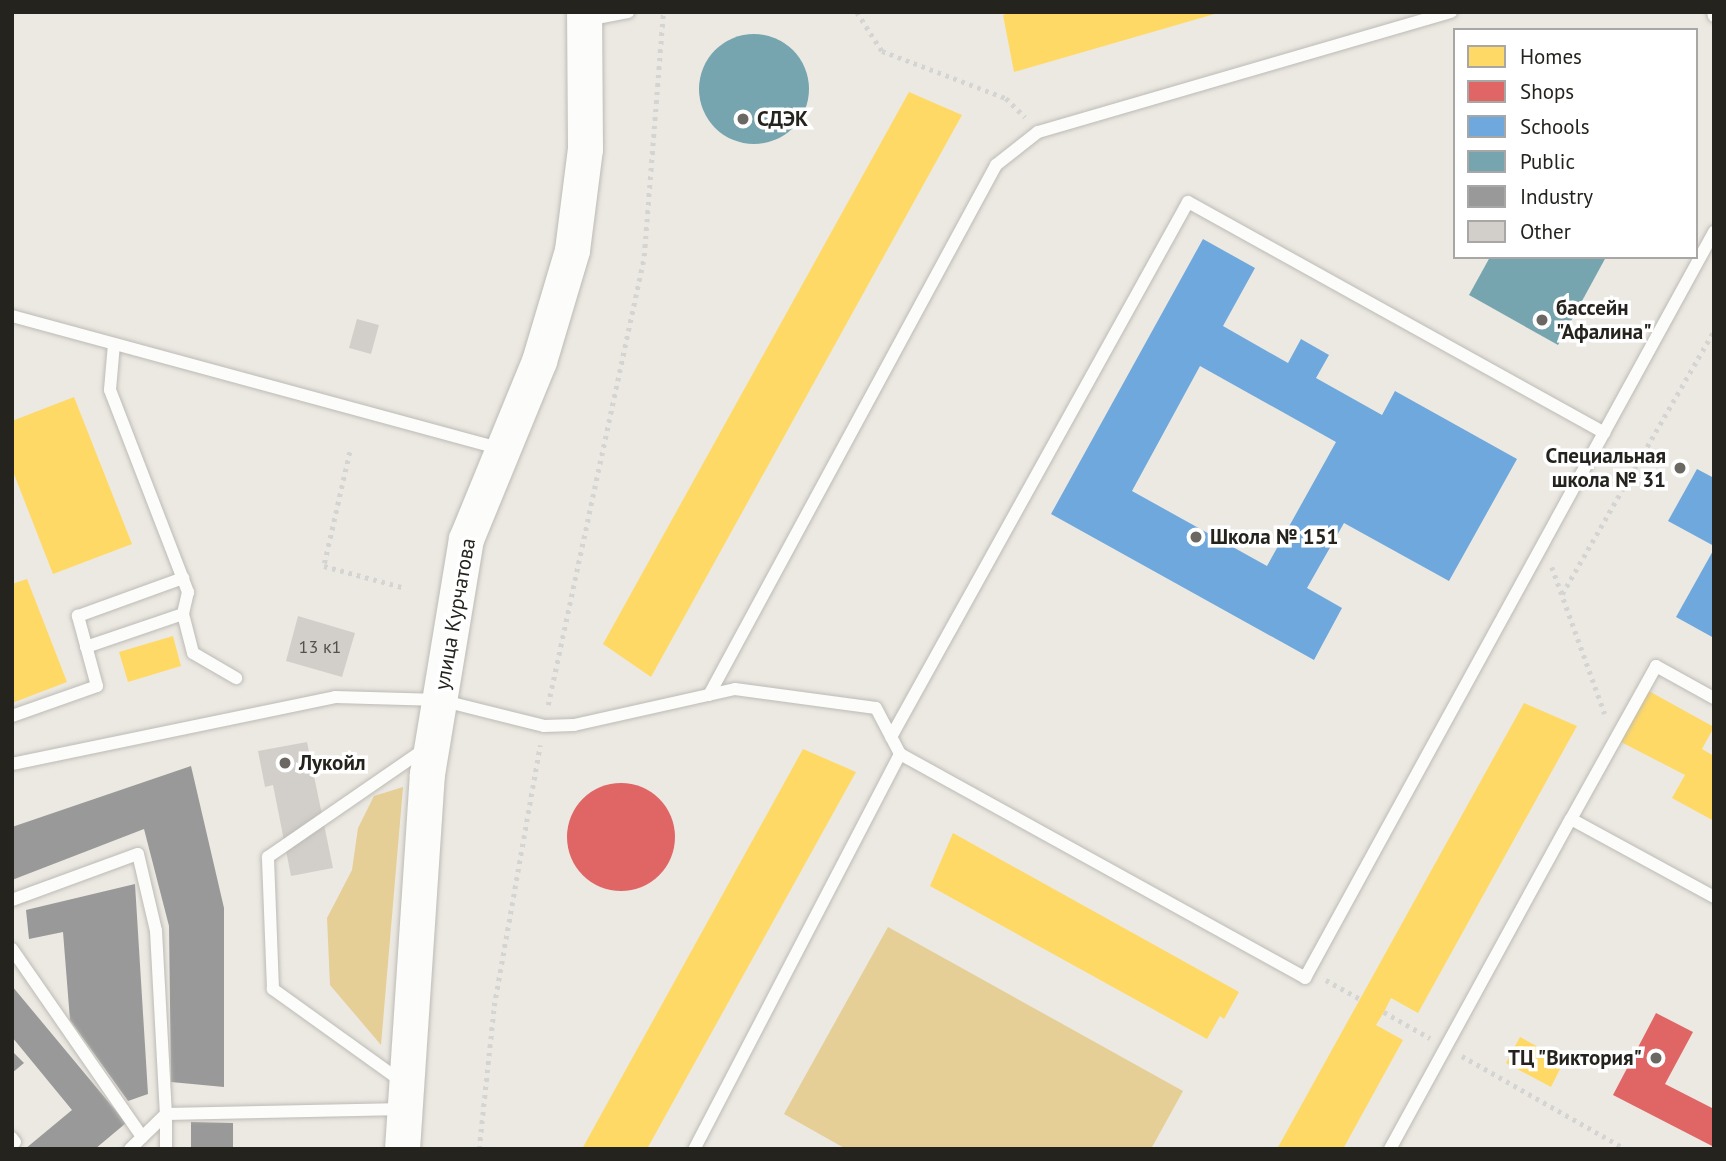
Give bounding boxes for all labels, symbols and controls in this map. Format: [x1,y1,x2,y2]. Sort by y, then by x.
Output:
legend [1453,28,1698,259]
text: Homes [1520,43,1582,70]
text: Shops [1520,78,1574,105]
place label: СДЭК [757,106,808,132]
marker: СДЭК [735,111,751,127]
text: Schools [1520,113,1590,140]
text: Public [1520,148,1575,175]
text: Industry [1520,183,1593,210]
text: Other [1520,218,1571,245]
place label: бассейн "Афалина" [1556,295,1652,345]
marker: бассейн "Афалина" [1534,312,1550,328]
place label: Специальная школа № 31 [1545,443,1666,493]
marker: Специальная школа № 31 [1672,460,1688,476]
place label: Школа № 151 [1210,524,1338,550]
marker: Школа № 151 [1188,529,1204,545]
street label: улица Курчатова [429,536,481,692]
house number: 13 к1 [299,636,341,658]
place label: Лукойл [299,750,366,776]
marker: Лукойл [277,755,293,771]
place label: ТЦ "Виктория" [1506,1045,1642,1071]
marker: ТЦ "Виктория" [1648,1050,1664,1066]

